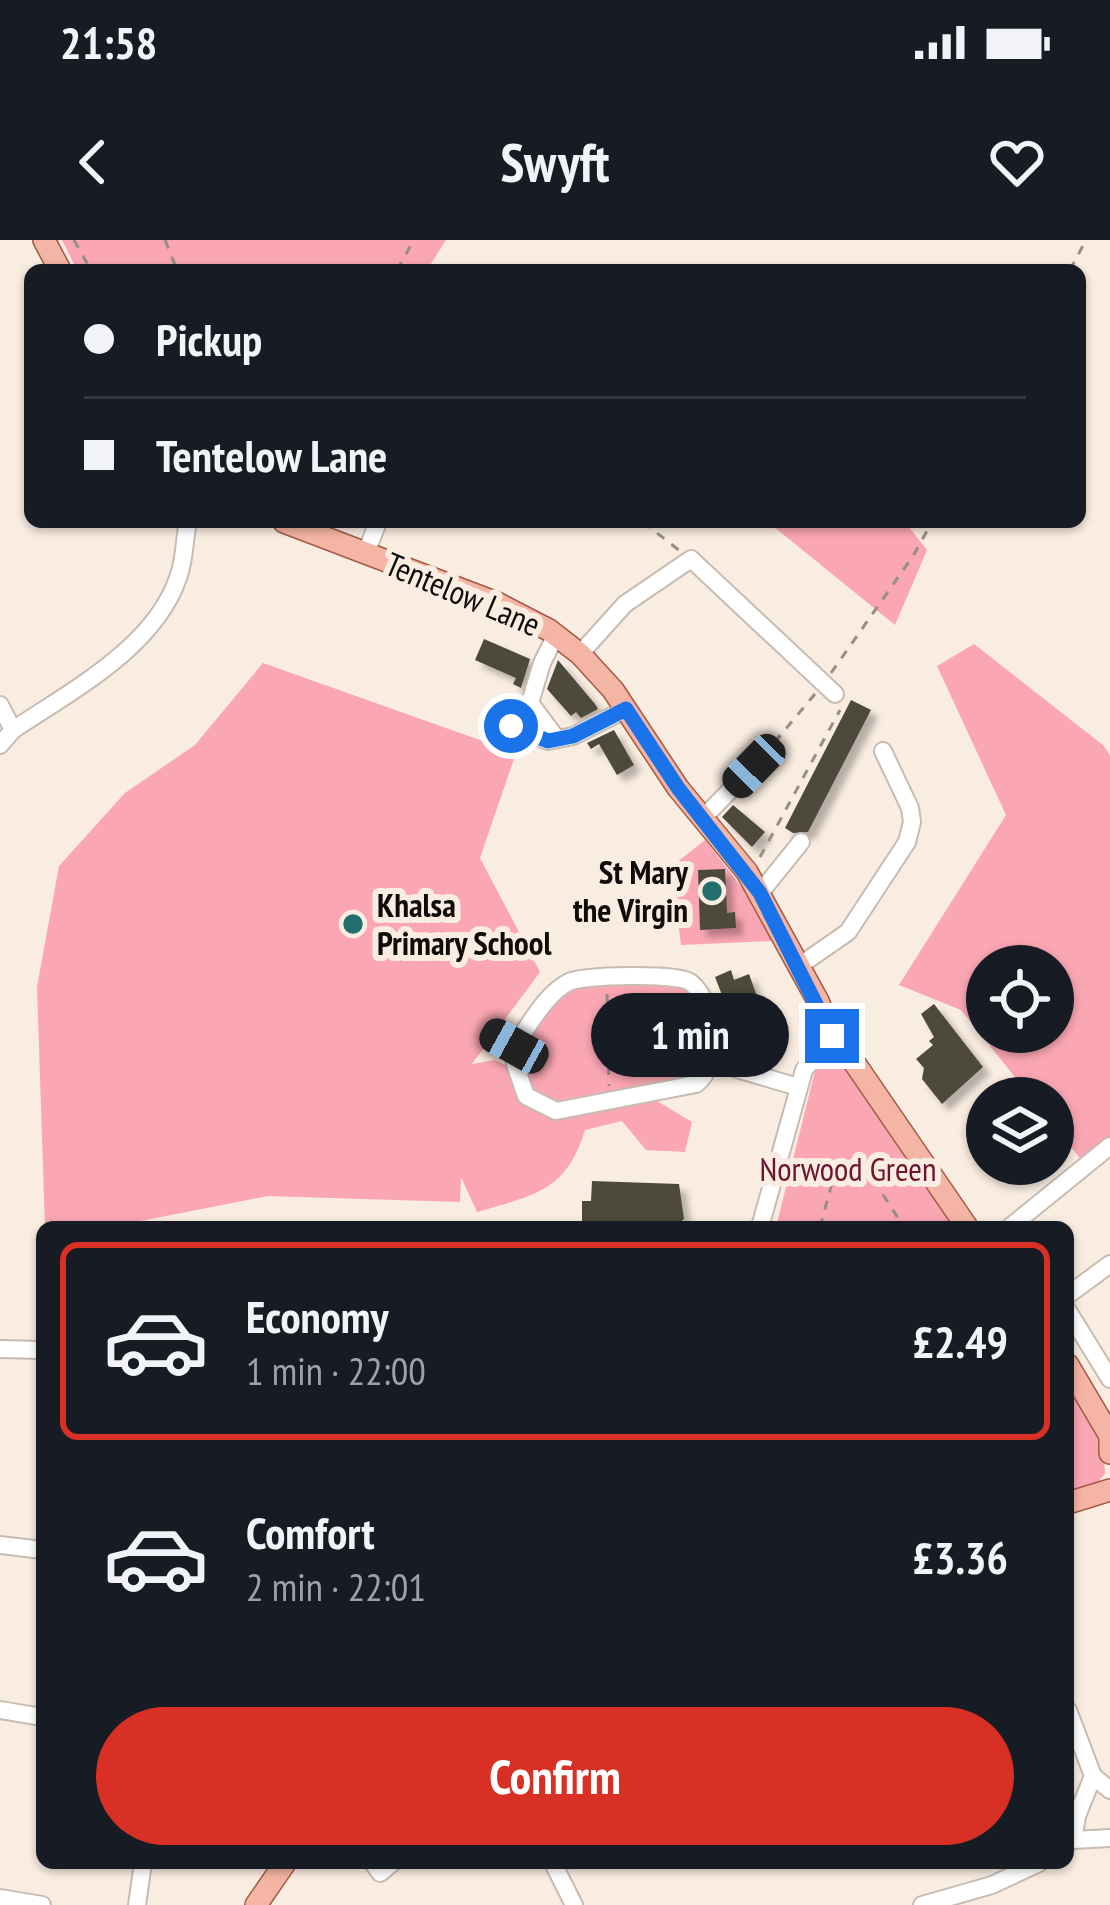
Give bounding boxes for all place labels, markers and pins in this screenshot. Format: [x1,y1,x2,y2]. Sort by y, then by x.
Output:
place label: St Mary the Virgin [573,850,689,931]
marker: St Mary the Virgin [699,878,725,904]
place label: Khalsa Primary School [377,883,552,964]
marker: Khalsa Primary School [340,911,366,937]

